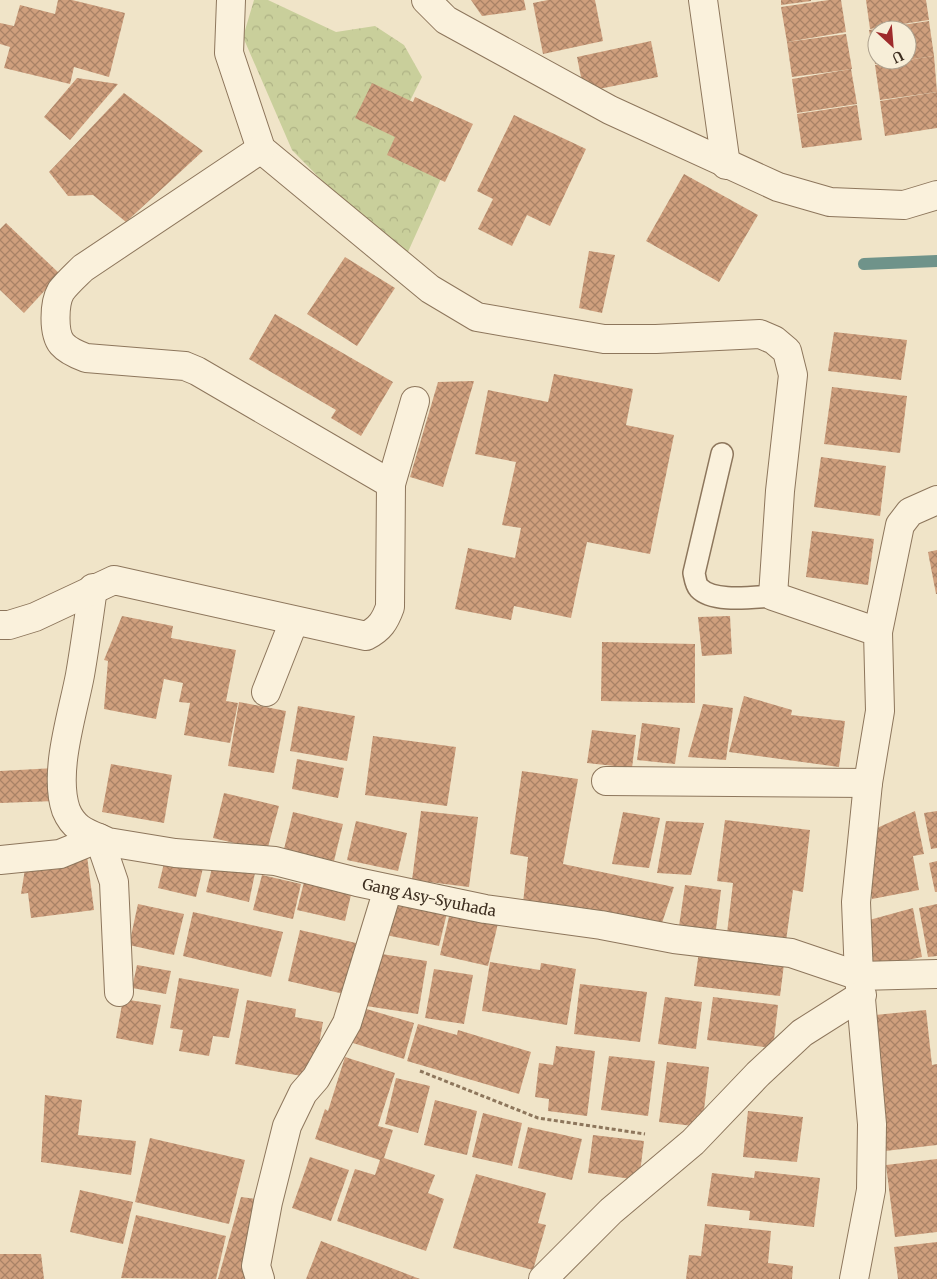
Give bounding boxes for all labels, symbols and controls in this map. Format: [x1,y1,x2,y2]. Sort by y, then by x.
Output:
north arrow [867,20,917,70]
text: U [889,46,906,67]
street label: Gang Asy-Syuhada [361,874,497,920]

